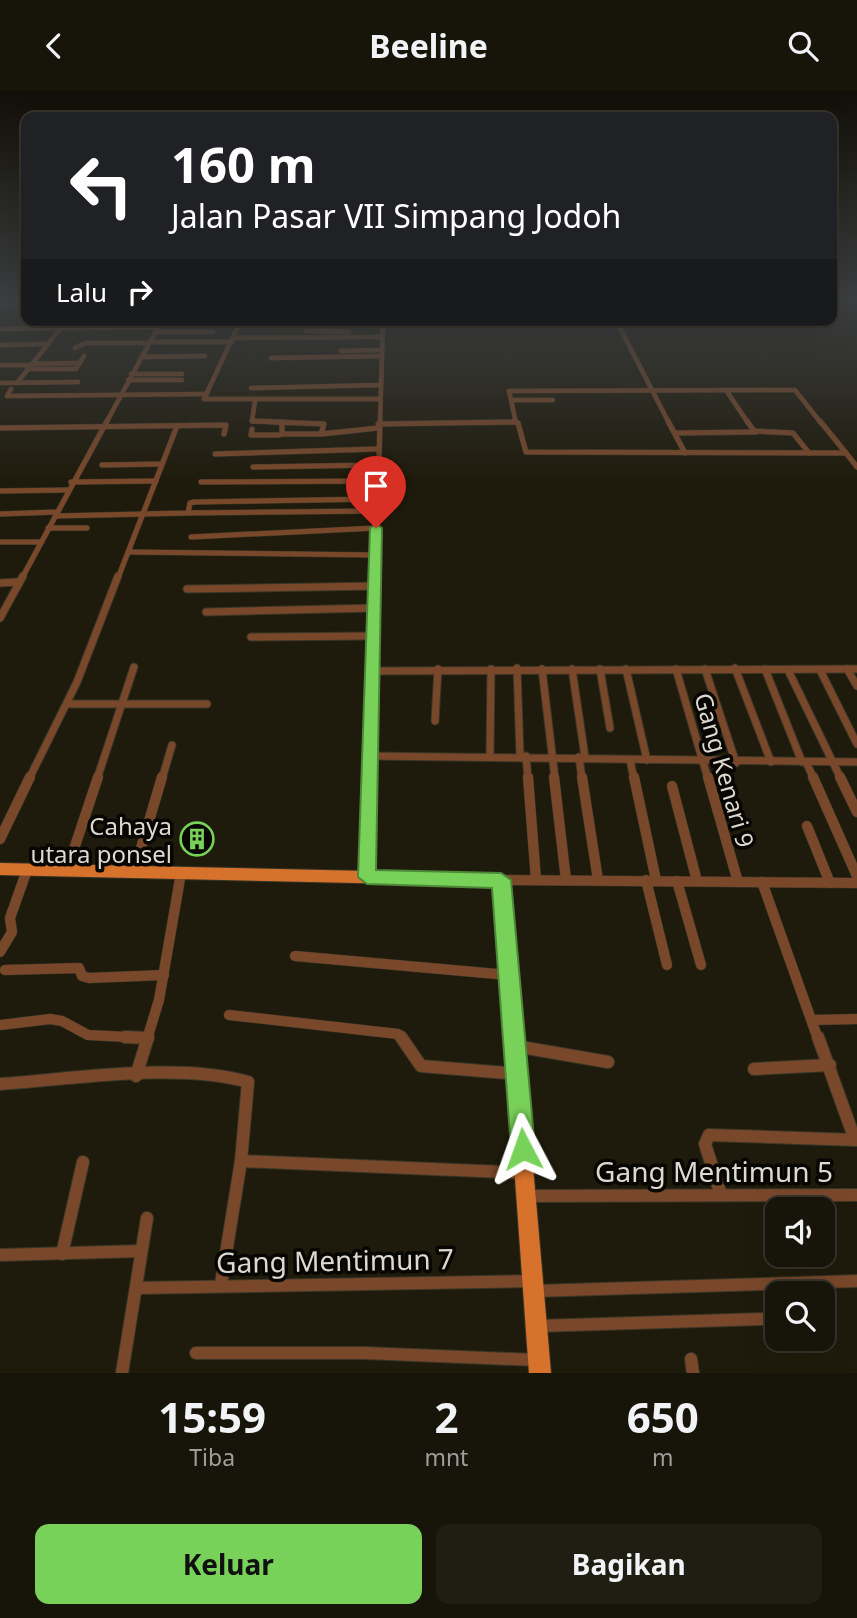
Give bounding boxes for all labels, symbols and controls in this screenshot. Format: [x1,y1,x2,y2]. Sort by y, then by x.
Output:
text: Beeline [369,24,488,67]
icon: back [35,27,73,65]
icon: search [784,27,822,65]
text: 160 m [171,131,316,197]
icon: left [56,140,147,231]
text: Jalan Pasar VII Simpang Jodoh [171,194,621,237]
icon: right [121,273,159,311]
text: Lalu [56,274,107,310]
pin [346,456,406,528]
icon: arrive [357,467,395,505]
street label: Gang Kenari 9 [687,689,763,851]
place label: Cahaya utara ponsel [31,809,172,870]
building icon: Cahaya utara ponsel [178,820,216,858]
position arrow [486,1112,560,1186]
street label: Gang Mentimun 5 [595,1152,833,1190]
map controls [765,1197,835,1351]
button: sound [765,1197,835,1267]
street label: Gang Mentimun 7 [216,1239,454,1281]
button: search [765,1281,835,1351]
text: 15:59 [158,1388,266,1445]
text: 2 [434,1388,458,1445]
text: 650 [627,1388,699,1445]
text: Tiba [189,1441,235,1473]
text: mnt [424,1441,468,1473]
text: m [652,1441,673,1473]
button: Keluar [35,1524,422,1604]
button: Bagikan [436,1524,822,1604]

